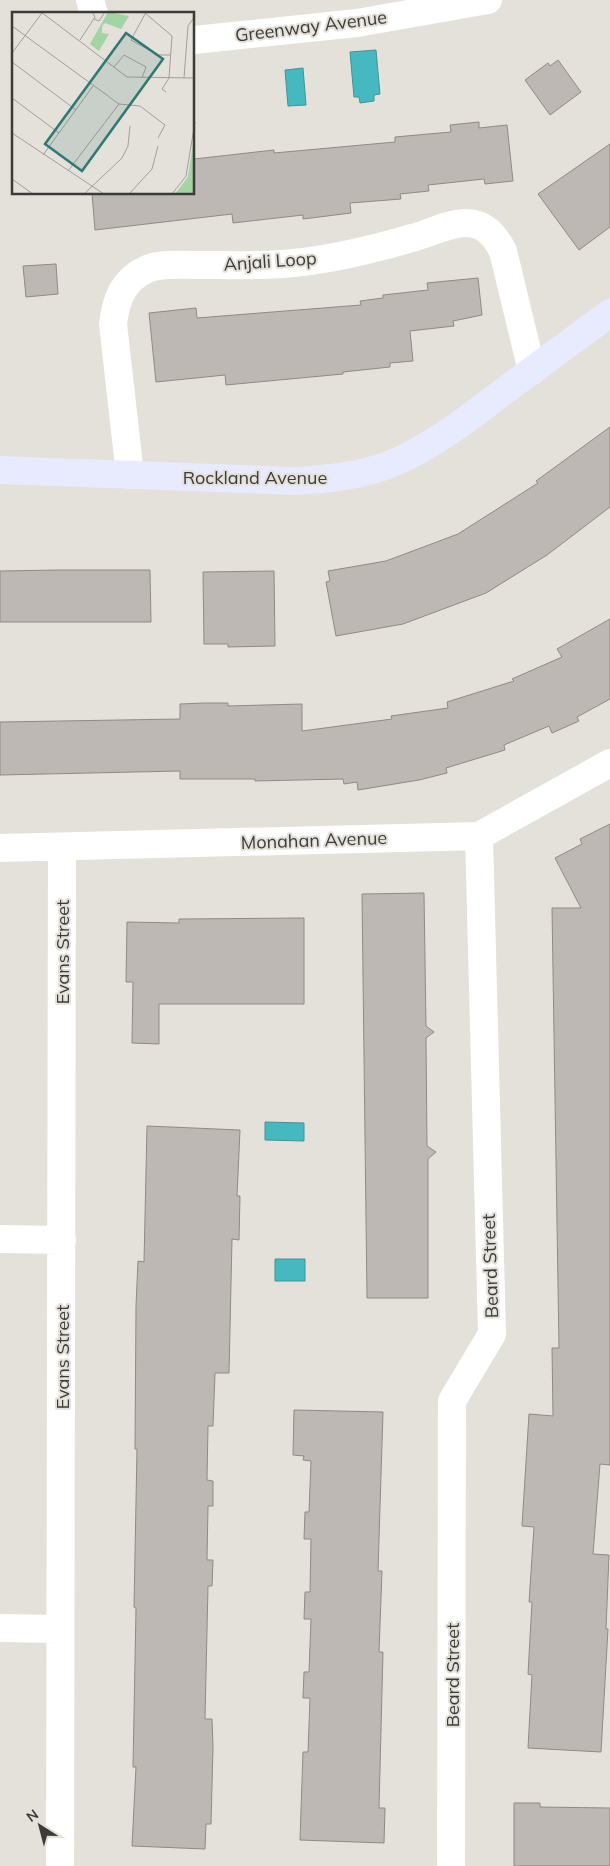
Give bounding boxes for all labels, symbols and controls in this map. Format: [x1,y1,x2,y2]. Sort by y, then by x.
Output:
street label: Greenway Avenue [234,5,388,47]
inset map [12,12,195,195]
street label: Anjali Loop [223,246,317,276]
street label: Rockland Avenue [183,466,327,489]
street label: Monahan Avenue [240,826,388,854]
street label: Evans Street [51,900,74,1004]
street label: Beard Street [477,1213,503,1319]
street label: Evans Street [51,1305,74,1409]
street label: Beard Street [441,1623,464,1727]
north arrow [15,1801,65,1851]
text: N [23,1805,42,1826]

